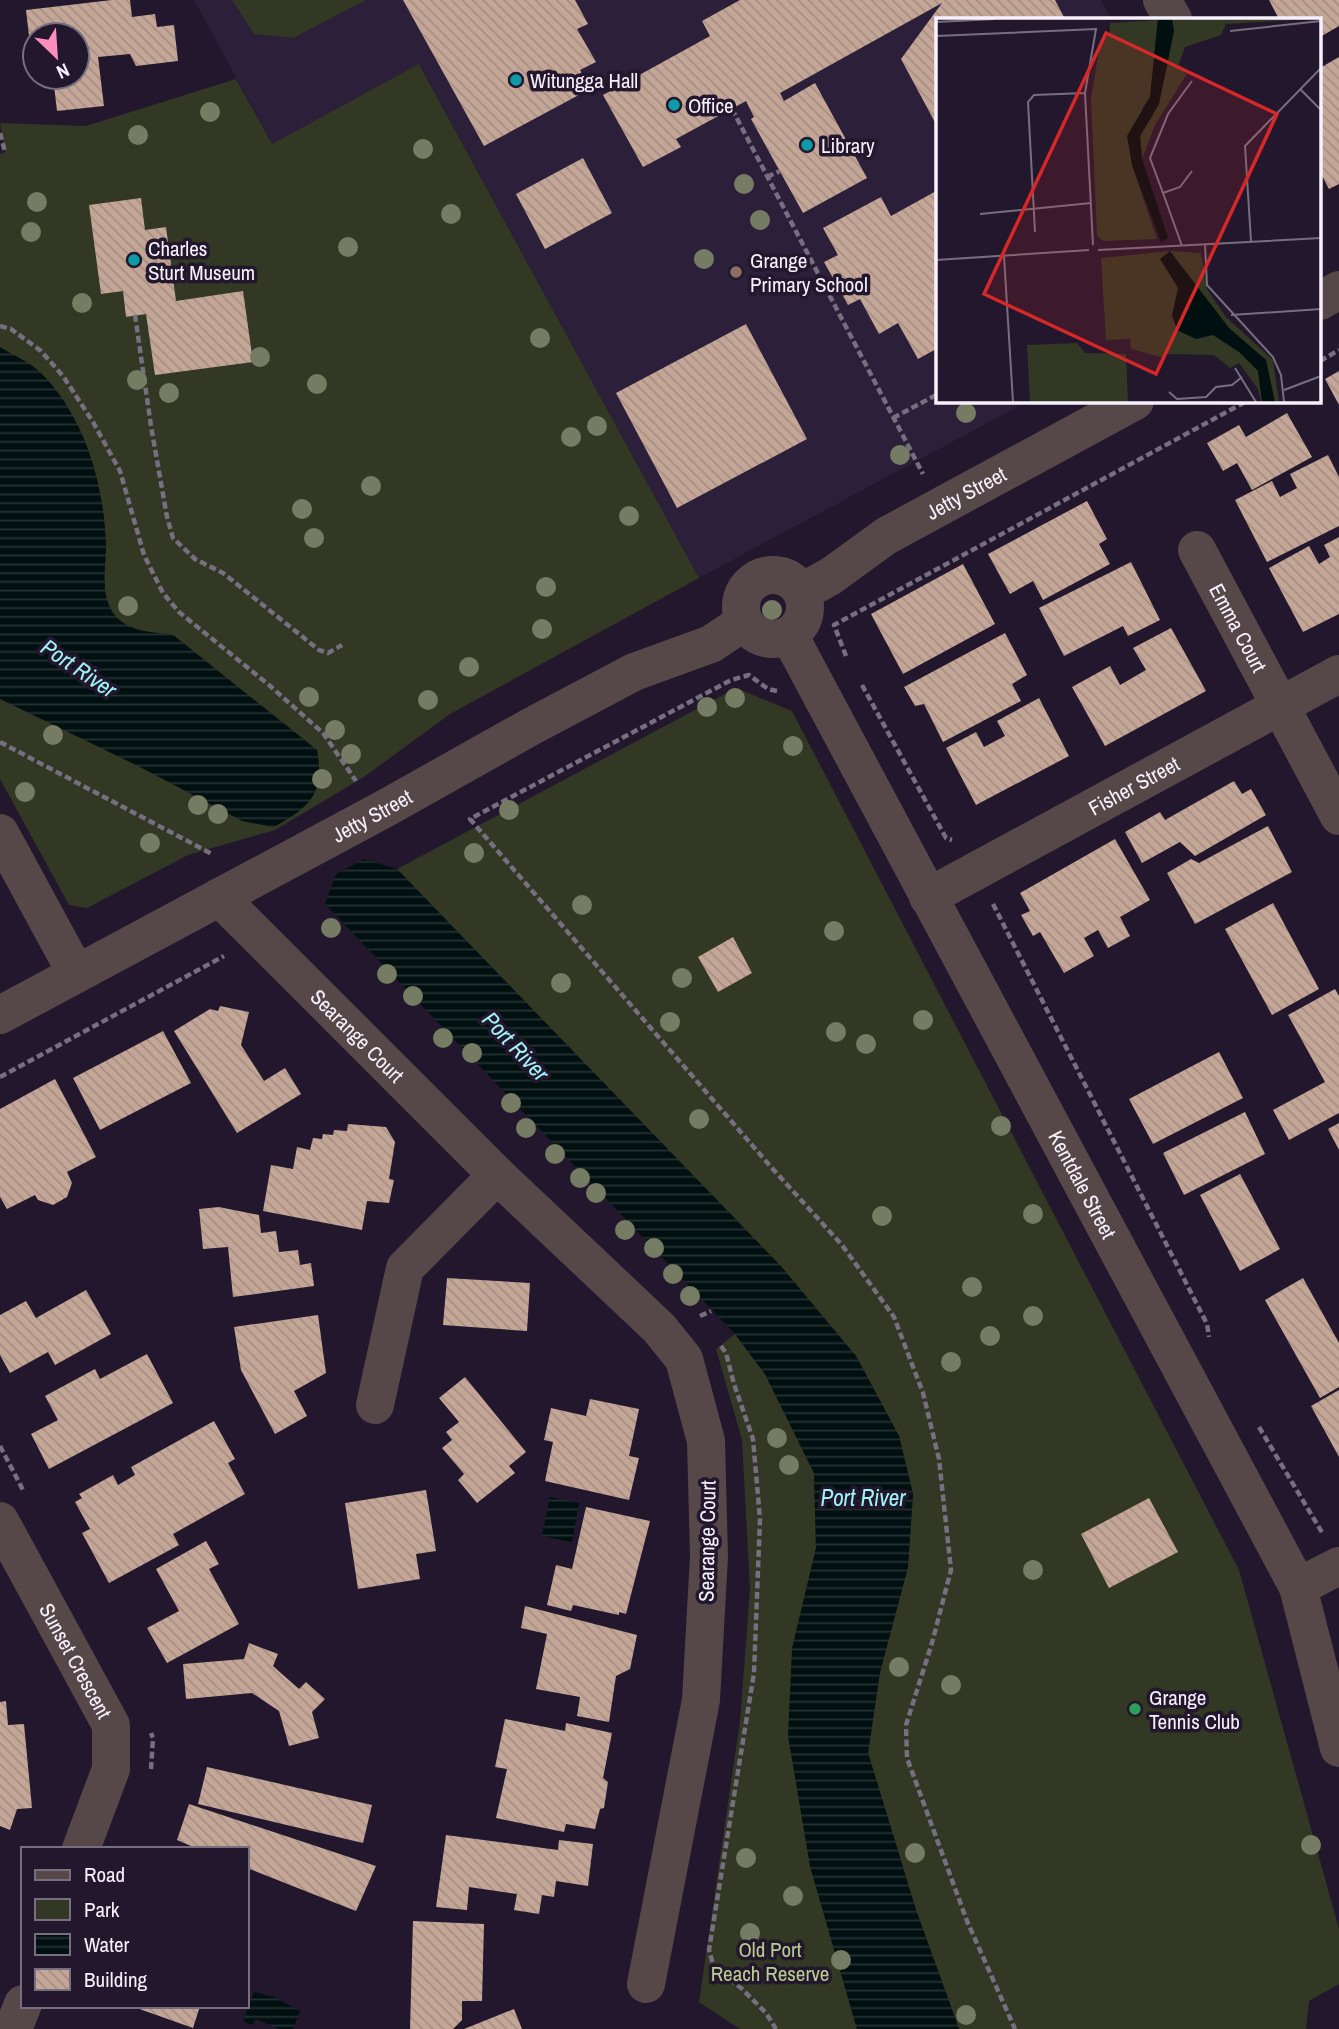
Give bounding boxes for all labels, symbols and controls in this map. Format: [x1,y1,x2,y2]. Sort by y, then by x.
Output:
inset map [936,18,1322,402]
north arrow [21,21,91,91]
text: N [53,57,74,86]
place label: Witungga Hall [530,66,638,95]
marker: Witungga Hall [508,72,524,88]
place label: Office [688,91,734,120]
marker: Office [666,97,682,113]
place label: Library [821,131,875,160]
marker: Library [799,137,815,153]
place label: Charles Sturt Museum [148,234,255,287]
place label: Grange Primary School [750,246,868,299]
marker: Charles Sturt Museum [126,252,142,268]
marker: Grange Primary School [728,264,744,280]
street label: Jetty Street [921,459,1011,526]
street label: Emma Court [1203,578,1274,677]
water label: Port River [35,631,123,705]
street label: Fisher Street [1083,749,1185,822]
street label: Jetty Street [327,782,417,849]
street label: Searange Court [304,982,411,1089]
water label: Port River [476,1004,557,1088]
street label: Kentdale Street [1042,1125,1124,1244]
street label: Searange Court [691,1480,723,1602]
water label: Port River [821,1482,906,1513]
street label: Sunset Crescent [33,1598,119,1724]
place label: Grange Tennis Club [1149,1683,1240,1736]
marker: Grange Tennis Club [1127,1701,1143,1717]
legend [21,1847,248,2008]
text: Road [84,1860,125,1889]
text: Park [84,1895,120,1924]
text: Water [84,1930,130,1959]
park label: Old Port Reach Reserve [711,1935,829,1988]
text: Building [84,1965,148,1994]

